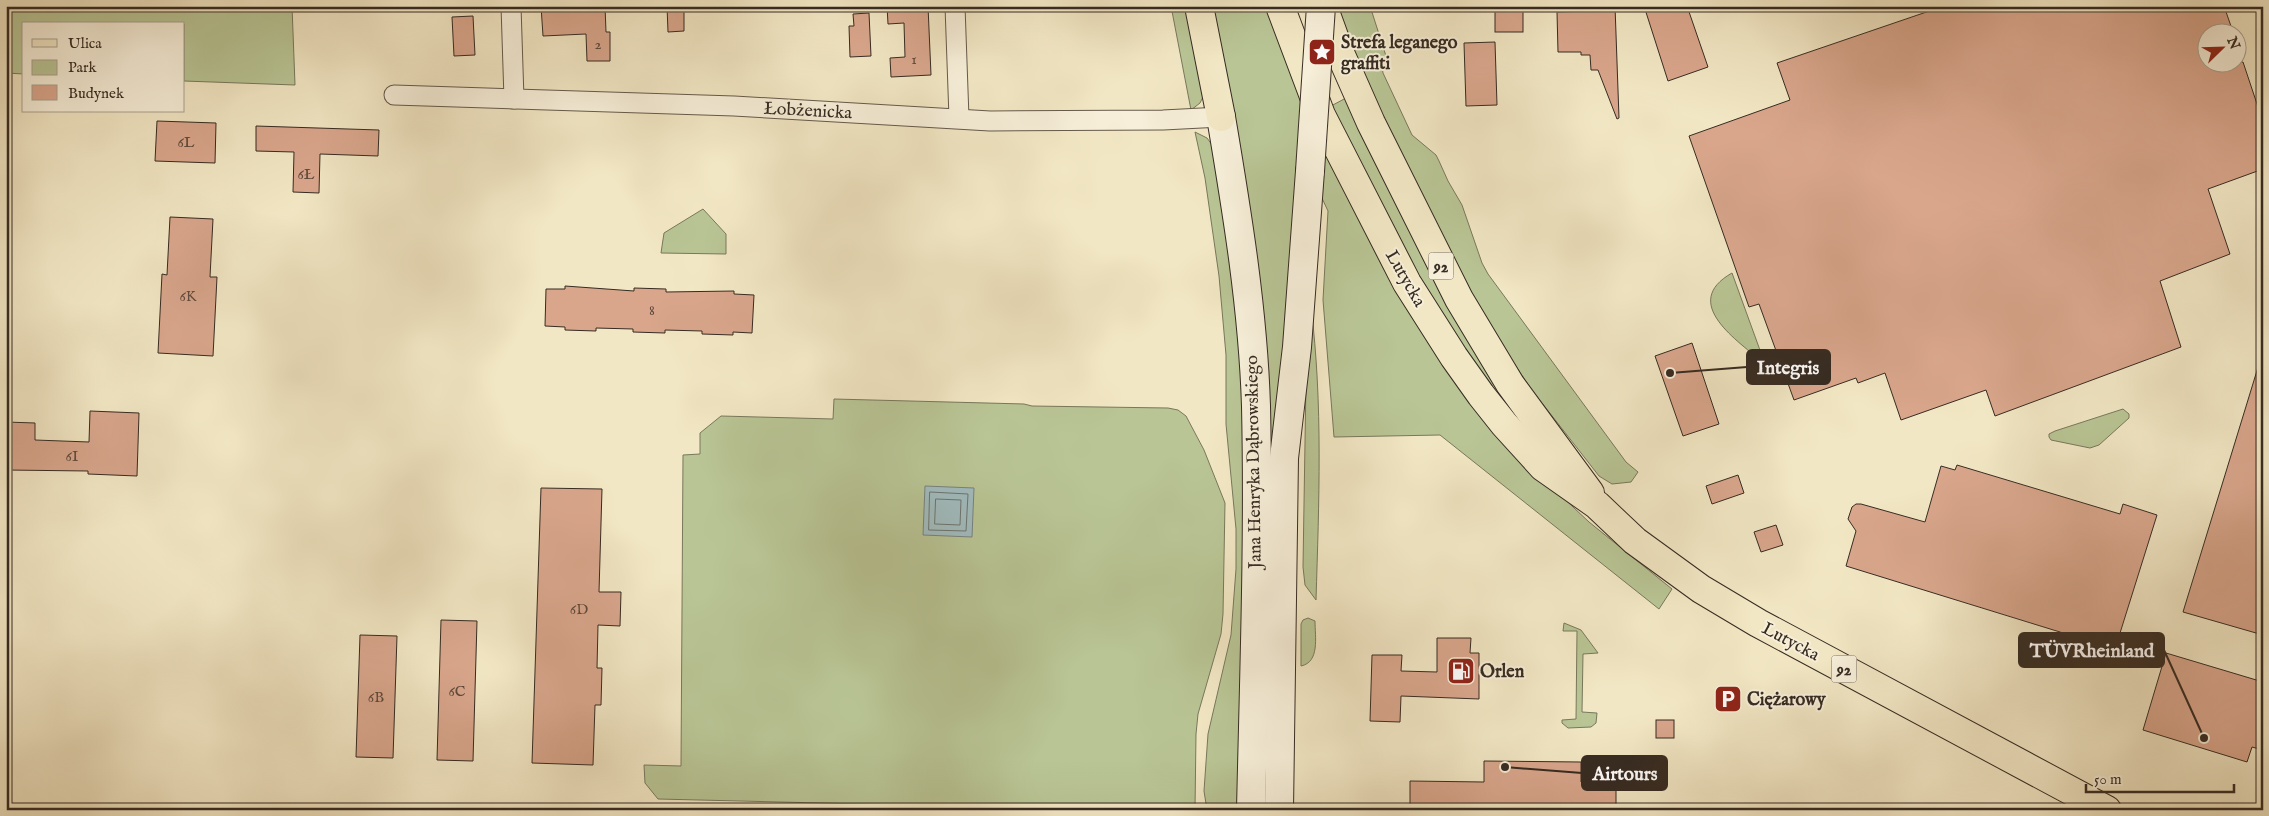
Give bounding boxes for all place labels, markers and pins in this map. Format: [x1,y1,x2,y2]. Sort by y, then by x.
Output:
place label: Strefa leganego graffiti [1341,32,1458,76]
place icon: Strefa leganego graffiti [1307,37,1337,67]
callout: Integris [1747,350,1830,384]
callout: TÜVRheinland [2019,633,2164,667]
fuel station icon: Orlen [1446,656,1476,686]
place label: Orlen [1480,661,1525,684]
parking icon: Ciężarowy [1713,684,1743,714]
place label: Ciężarowy [1747,689,1827,712]
callout: Airtours [1582,756,1667,790]

